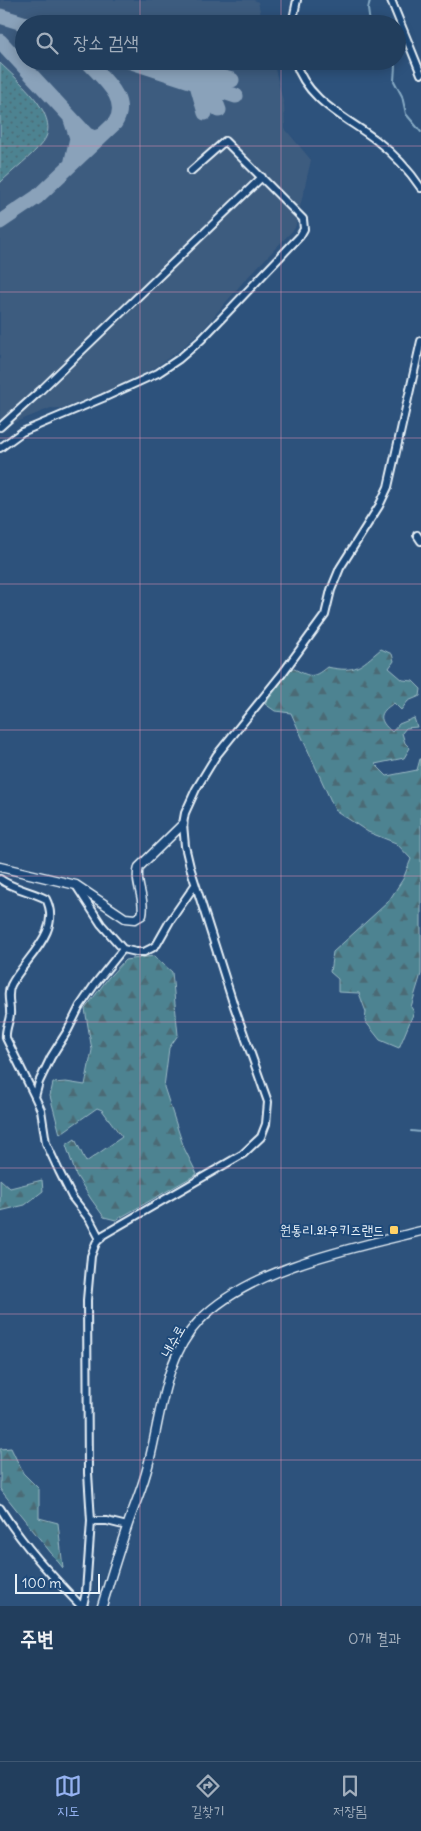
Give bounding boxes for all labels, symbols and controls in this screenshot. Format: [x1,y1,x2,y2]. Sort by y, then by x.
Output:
search box [15,15,406,70]
icon: search [33,29,61,57]
text: 장소 검색 [73,30,139,54]
place label: 원통리.와우키즈랜드 [280,1221,384,1239]
marker: 원통리.와우키즈랜드 [388,1224,400,1236]
street label: 내수로 [157,1322,189,1360]
scale bar [15,1571,100,1594]
text: 100 m [22,1574,62,1592]
text: 주변 [20,1625,54,1652]
text: 0개 결과 [348,1628,401,1648]
tab: 지도 [54,1772,82,1821]
tab: 길찾기 [191,1772,225,1821]
tab: 저장됨 [333,1772,367,1821]

